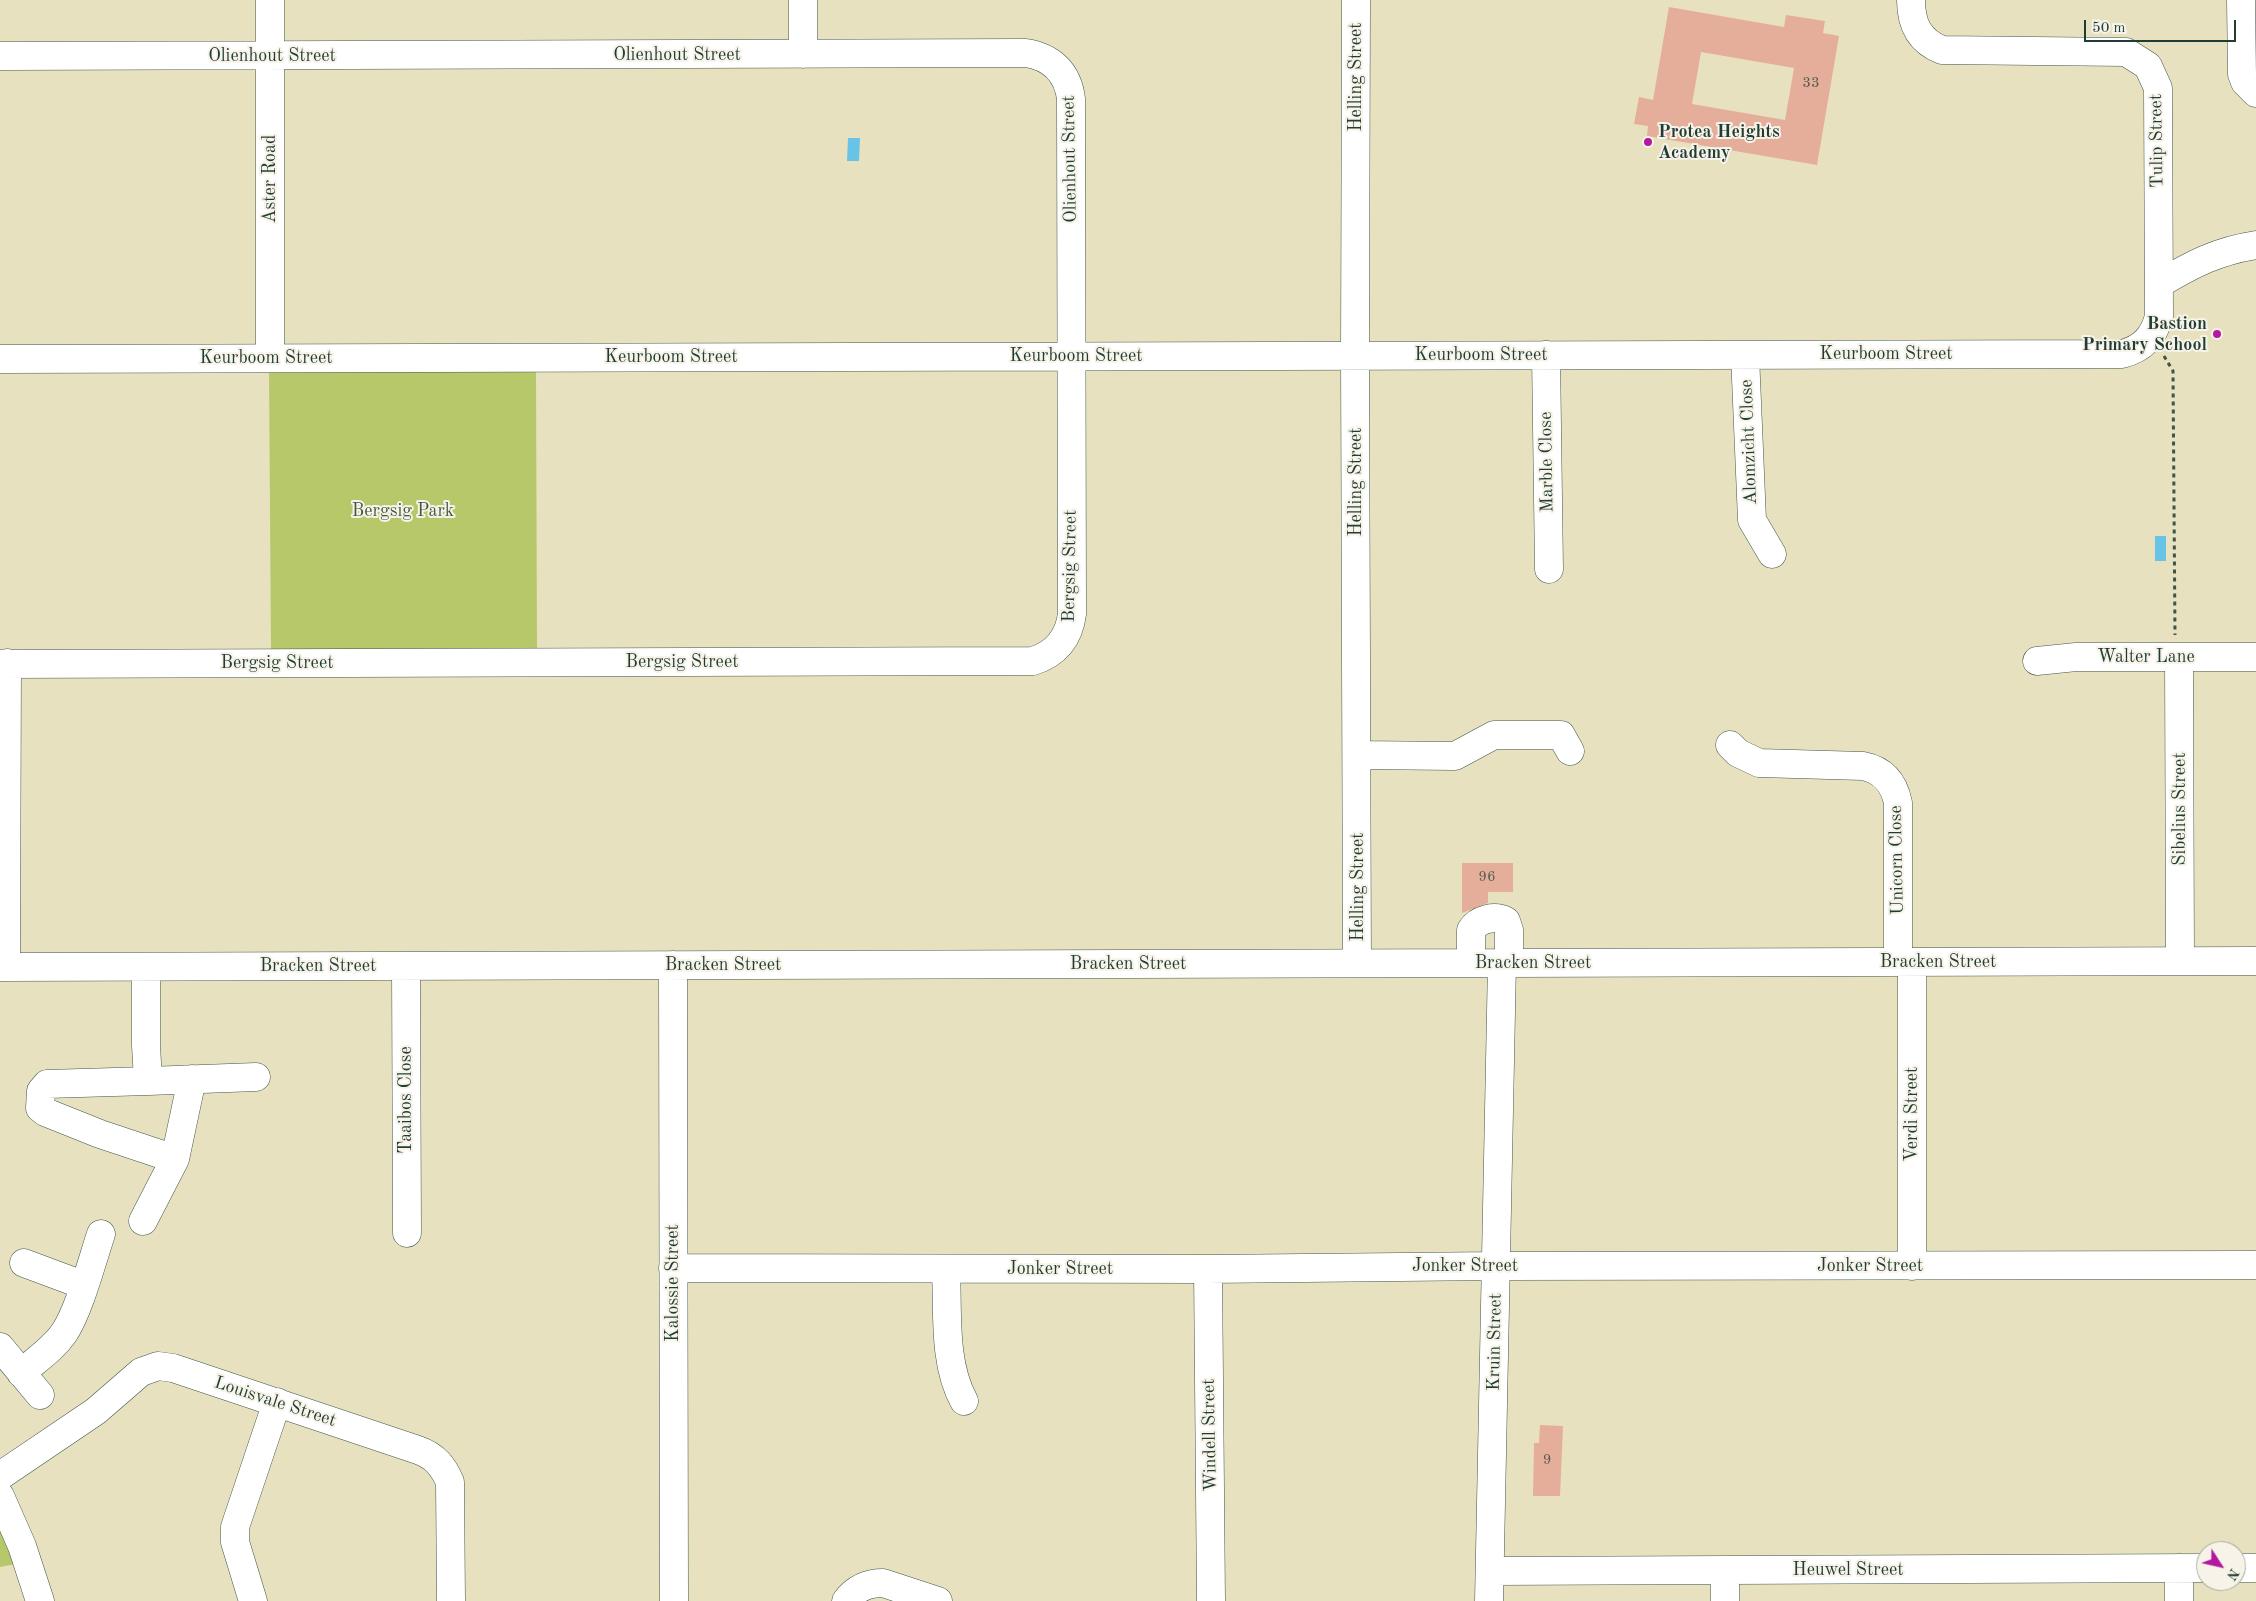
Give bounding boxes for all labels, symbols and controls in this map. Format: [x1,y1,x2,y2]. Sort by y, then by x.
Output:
scale bar [2086,10,2238,42]
text: 50 m [2092,21,2126,36]
street label: Helling Street [1345,22,1367,132]
street label: Olienhout Street [613,44,741,66]
street label: Olienhout Street [208,45,336,67]
house number: 33 [1802,74,1820,92]
street label: Tulip Street [2145,94,2169,188]
street label: Olienhout Street [1058,95,1082,223]
place label: Protea Heights Academy [1658,121,1780,163]
street label: Aster Road [259,135,281,223]
marker: Protea Heights Academy [1642,136,1654,148]
place label: Bastion Primary School [2082,313,2207,356]
marker: Bastion Primary School [2211,328,2223,340]
street label: Keurboom Street [1820,343,1952,365]
street label: Keurboom Street [1415,344,1547,366]
street label: Keurboom Street [1010,345,1142,367]
street label: Keurboom Street [605,346,737,368]
street label: Keurboom Street [200,347,332,369]
street label: Alomzicht Close [1736,379,1762,505]
street label: Marble Close [1535,411,1559,513]
street label: Helling Street [1345,427,1367,537]
park label: Bergsig Park [352,500,454,522]
street label: Bergsig Street [1058,509,1082,623]
street label: Walter Lane [2097,646,2195,668]
street label: Bergsig Street [626,651,738,673]
street label: Bergsig Street [221,652,333,674]
street label: Sibelius Street [2169,752,2191,866]
street label: Unicorn Close [1885,805,1909,915]
street label: Helling Street [1347,832,1369,942]
house number: 96 [1478,868,1496,886]
street label: Bracken Street [1880,951,1996,973]
street label: Bracken Street [1475,952,1591,974]
street label: Bracken Street [1070,953,1186,975]
street label: Bracken Street [665,954,781,976]
street label: Bracken Street [260,955,376,977]
street label: Taaibos Close [395,1046,417,1154]
street label: Verdi Street [1901,1067,1923,1161]
street label: Kalossie Street [662,1224,684,1342]
street label: Jonker Street [1412,1255,1518,1277]
street label: Jonker Street [1817,1255,1923,1277]
street label: Jonker Street [1007,1258,1113,1280]
street label: Kruin Street [1483,1293,1507,1391]
street label: Louisvale Street [211,1372,339,1432]
street label: Windell Street [1198,1378,1222,1492]
house number: 9 [1543,1451,1551,1469]
north arrow [2196,1541,2246,1591]
street label: Heuwel Street [1792,1559,1904,1581]
text: N [2224,1566,2241,1582]

